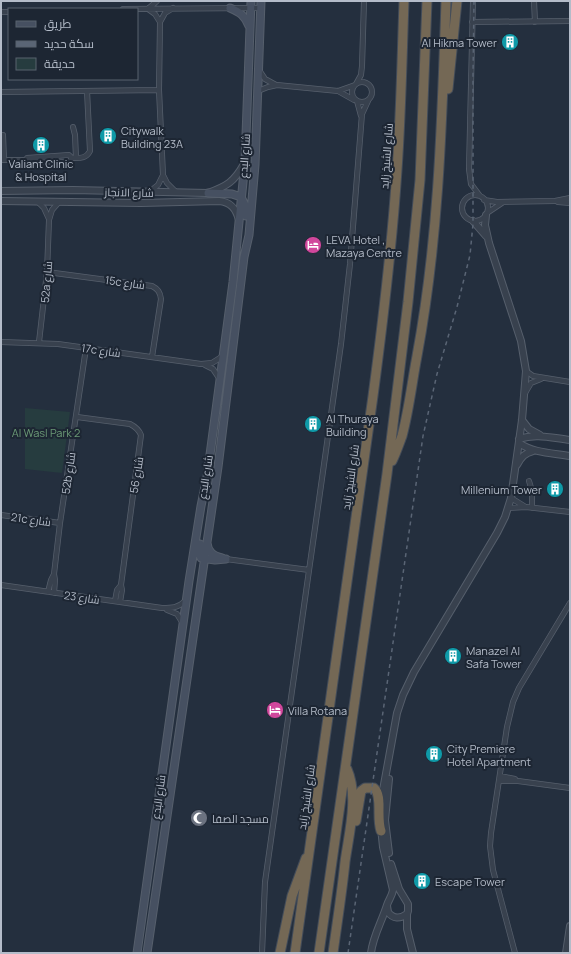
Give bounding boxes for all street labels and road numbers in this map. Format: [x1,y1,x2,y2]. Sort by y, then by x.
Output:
street label: شارع الشيخ زايد [376,123,397,189]
street label: شارع البدع [235,133,254,179]
street label: شارع الانجاز [103,184,154,201]
street label: 52a شارع [37,260,56,304]
street label: 15c شارع [104,272,146,293]
street label: 17c شارع [80,340,122,361]
street label: شارع الشيخ زايد [338,443,363,511]
street label: 52b شارع [58,451,79,495]
street label: شارع البدع [194,454,217,500]
street label: شارع 56 [126,456,147,494]
street label: 21c شارع [10,509,52,530]
street label: شارع 23 [63,587,101,608]
street label: شارع الشيخ زايد [294,763,319,831]
street label: شارع البدع [147,774,170,820]

